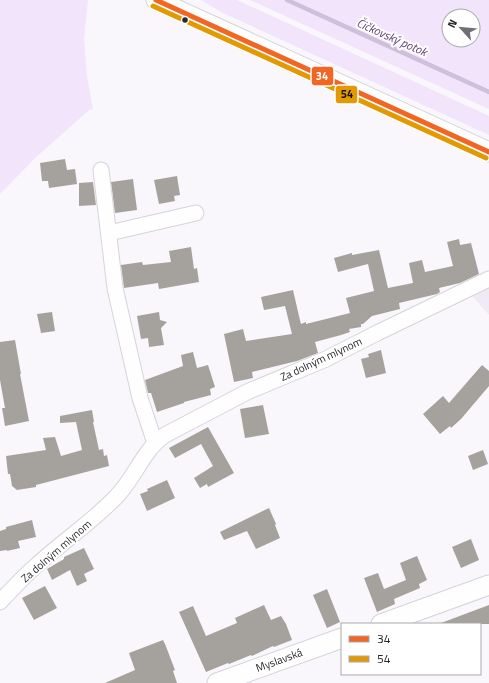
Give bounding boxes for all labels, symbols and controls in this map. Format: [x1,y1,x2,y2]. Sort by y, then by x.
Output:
north arrow [441,8,481,48]
water label: Čičkovský potok [354,13,432,62]
unlabelled marker [180,15,190,25]
text: N [443,16,461,30]
line badge: 34 [311,66,334,86]
text: 34 [316,68,328,84]
line badge: 54 [335,85,358,104]
text: 54 [341,86,353,102]
street label: Za dolným mlynom [277,333,365,385]
street label: Za dolným mlynom [17,516,95,586]
legend [341,623,481,675]
text: 34 [377,629,391,648]
street label: Myslavská [253,644,305,676]
text: 54 [377,649,391,668]

